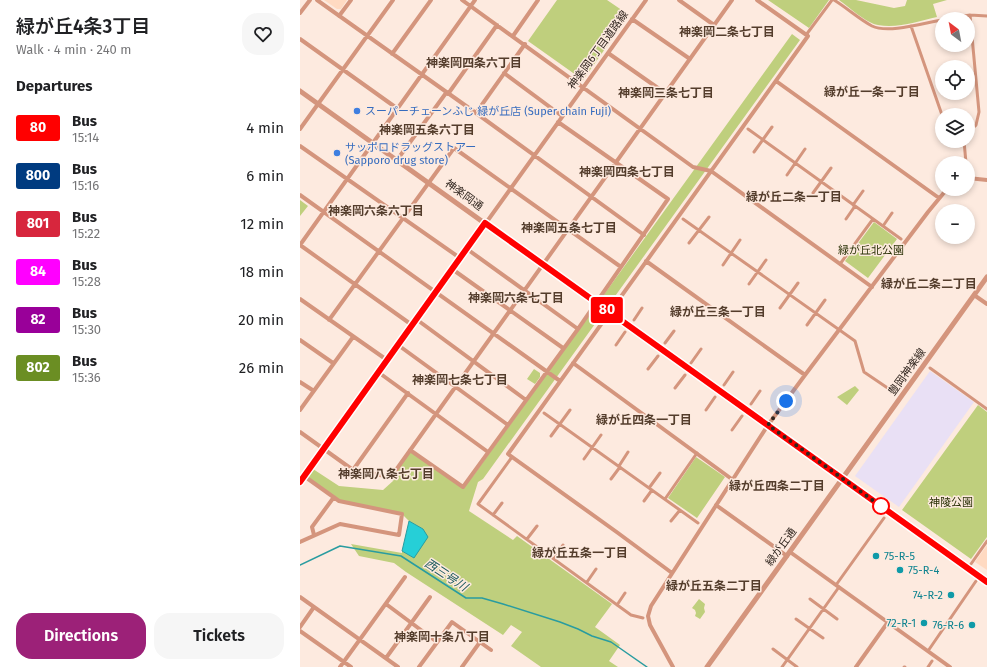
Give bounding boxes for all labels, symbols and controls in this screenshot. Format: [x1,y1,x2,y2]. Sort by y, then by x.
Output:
street label: 神楽岡6丁目道路線 [565,8,631,92]
north arrow [935,12,975,52]
map controls [935,12,975,244]
button: heart [242,13,284,55]
text: 緑が丘4条3丁目 [16,15,150,38]
district label: 神楽岡二条七丁目 [679,25,775,39]
text: Walk · 4 min · 240 m [16,42,131,57]
district label: 神楽岡四条六丁目 [426,56,522,70]
button: locate [935,60,975,100]
text: Departures [16,77,93,95]
district label: 緑が丘一条一丁目 [824,85,920,99]
district label: 神楽岡三条七丁目 [618,86,714,100]
place label: スーパーチェーンふじ 緑が丘店 (Super chain Fuji) [365,105,612,118]
marker: スーパーチェーンふじ 緑が丘店 (Super chain Fuji) [352,106,362,116]
button: layers [935,108,975,148]
text: Bus [72,112,97,130]
text: 80 [30,119,46,136]
text: 4 min [246,119,284,137]
district label: 神楽岡五条六丁目 [379,123,475,137]
text: 15:14 [72,130,99,145]
place label: サッポロドラッグストアー (Sapporo drug store) [345,141,476,167]
marker: サッポロドラッグストアー (Sapporo drug store) [332,148,342,158]
button: + [935,156,975,196]
text: Bus [72,160,97,178]
district label: 神楽岡四条七丁目 [579,165,675,179]
text: 800 [26,167,50,184]
text: 6 min [246,167,284,185]
street label: 神楽岡通 [442,177,486,213]
text: 15:16 [72,178,99,193]
district label: 緑が丘二条一丁目 [746,190,842,204]
district label: 神楽岡六条六丁目 [328,204,424,218]
button: − [935,204,975,244]
text: Bus [72,208,97,226]
text: 801 [27,215,49,232]
text: 12 min [240,215,284,233]
district label: 神楽岡五条七丁目 [521,221,617,235]
text: 15:22 [72,226,100,241]
park label: 緑が丘北公園 [838,244,904,257]
text: Bus [72,256,97,274]
text: 84 [30,263,46,280]
text: 18 min [239,263,284,281]
text: 15:28 [72,274,101,289]
district label: 緑が丘二条二丁目 [881,277,977,291]
district label: 神楽岡六条七丁目 [468,291,564,305]
line badge: 80 [589,297,625,323]
text: 80 [599,301,615,318]
text: Bus [72,304,97,322]
district label: 緑が丘三条一丁目 [670,305,766,319]
text: 82 [30,311,46,328]
text: 20 min [238,311,284,329]
text: 15:30 [72,322,101,337]
street label: 豊岡神楽線 [886,346,928,398]
text: Bus [72,352,97,370]
text: 802 [26,359,50,376]
text: 26 min [239,359,284,377]
text: 15:36 [72,370,101,385]
district label: 神楽岡七条七丁目 [412,373,508,387]
your location [776,391,796,411]
district label: 緑が丘四条一丁目 [596,413,692,427]
district label: 神楽岡八条七丁目 [338,467,434,481]
district label: 緑が丘四条二丁目 [729,479,825,493]
park label: 神陵公園 [929,496,973,509]
unlabelled marker [872,497,890,515]
street label: 緑が丘通 [763,525,799,569]
district label: 緑が丘五条一丁目 [532,546,628,560]
place label: 75-R-5 [884,550,915,563]
marker: 75-R-5 [871,551,881,561]
water label: 西三号川 [422,556,472,595]
place label: 75-R-4 [908,564,939,577]
marker: 75-R-4 [895,565,905,575]
district label: 緑が丘五条二丁目 [666,579,762,593]
place label: 74-R-2 [913,589,943,602]
marker: 74-R-2 [946,590,956,600]
button: Directions [16,613,146,659]
button: Tickets [154,613,284,659]
place label: 72-R-1 [887,617,916,630]
marker: 72-R-1 [919,618,929,628]
place label: 76-R-6 [932,619,964,632]
marker: 76-R-6 [967,620,977,630]
district label: 神楽岡十条八丁目 [394,630,490,644]

